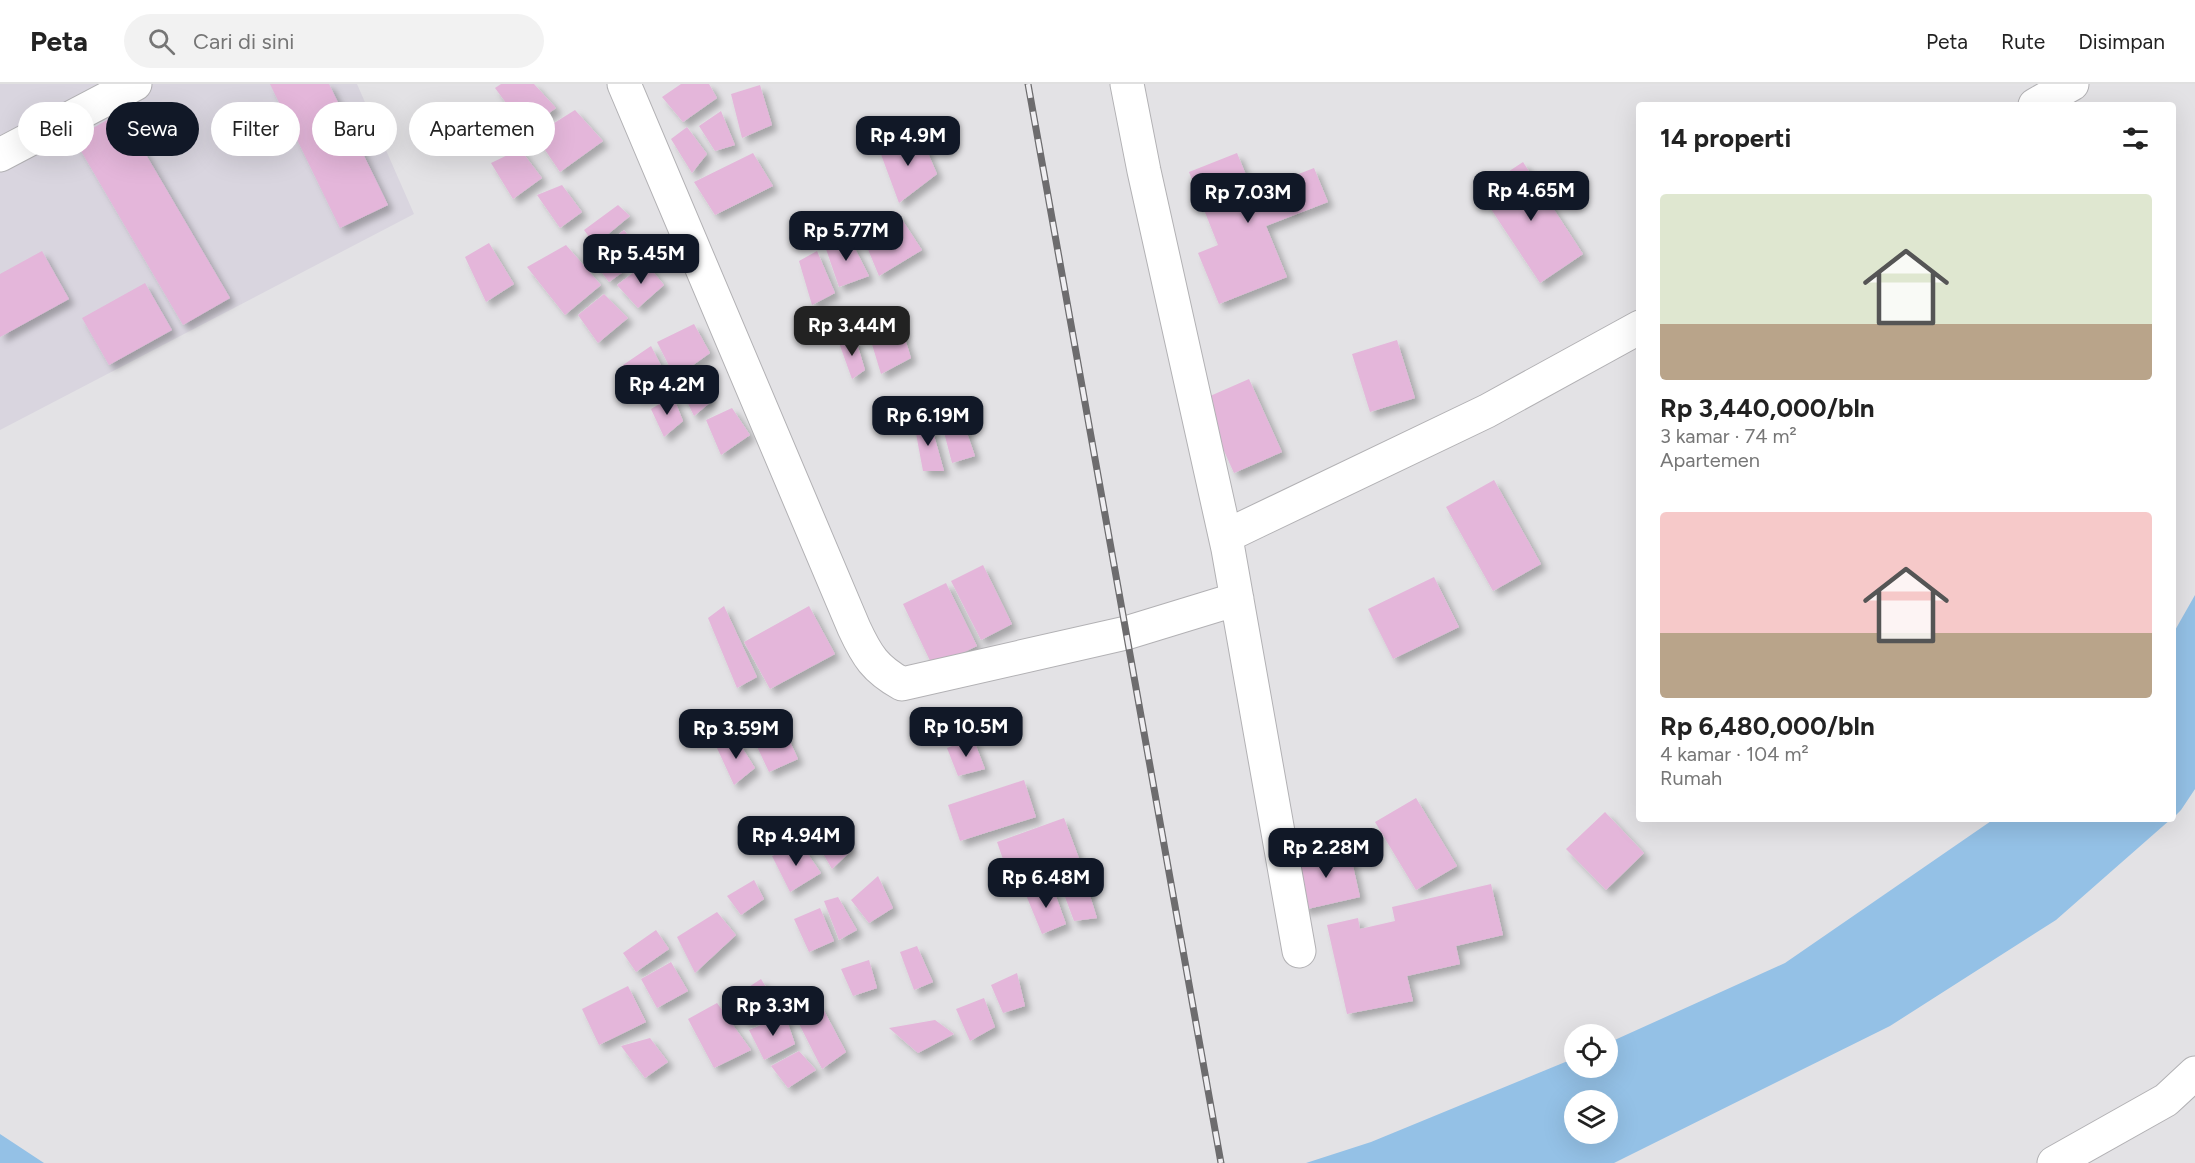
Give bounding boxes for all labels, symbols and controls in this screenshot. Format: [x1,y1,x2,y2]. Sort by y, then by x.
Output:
search box [124,14,544,68]
text: Peta [30,24,88,58]
icon: search [145,25,178,58]
text: Cari di sini [193,28,294,55]
text: Peta [1926,29,1968,54]
text: Rute [2001,29,2045,54]
text: Disimpan [2078,29,2165,54]
chip: Beli [18,102,94,156]
chip: Sewa [106,102,199,156]
chip: Filter [211,102,300,156]
chip: Baru [312,102,397,156]
chip: Apartemen [409,102,555,156]
pin: Rp 4.9M [853,116,963,167]
text: 14 properti [1660,122,1791,154]
icon: filters [2119,122,2152,155]
text: Rp 4.9M [870,123,946,147]
pin: Rp 4.65M [1469,171,1593,222]
pin: Rp 7.03M [1186,173,1310,224]
text: Rp 4.65M [1487,178,1575,202]
text: Rp 7.03M [1205,180,1291,204]
pin: Rp 5.77M [784,211,908,262]
text: Rp 5.77M [803,218,889,242]
icon: home [1852,233,1960,341]
pin: Rp 5.45M [579,234,703,285]
text: Rp 5.45M [597,241,685,265]
pin: Rp 3.44M [790,306,914,357]
text: Rp 3.44M [808,313,896,337]
pin: Rp 4.2M [612,365,722,416]
text: Rp 4.2M [629,372,705,396]
text: Rp 3,440,000/bln [1660,392,1875,424]
pin: Rp 6.19M [866,396,990,447]
text: Rp 6.19M [886,403,970,427]
text: 3 kamar · 74 m² [1660,424,1797,448]
text: Apartemen [1660,448,1760,472]
icon: home [1852,551,1960,659]
pin: Rp 10.5M [904,707,1028,758]
pin: Rp 3.59M [674,709,798,760]
text: Rp 6,480,000/bln [1660,710,1875,742]
text: Rp 10.5M [924,714,1008,738]
text: Rp 3.59M [693,716,779,740]
text: 4 kamar · 104 m² [1660,742,1809,766]
text: Rumah [1660,766,1722,790]
pin: Rp 4.94M [734,816,858,867]
text: Rp 4.94M [752,823,840,847]
pin: Rp 2.28M [1264,828,1388,879]
text: Rp 2.28M [1282,835,1370,859]
pin: Rp 6.48M [984,858,1108,909]
text: Rp 6.48M [1002,865,1090,889]
pin: Rp 3.3M [718,986,828,1037]
text: Rp 3.3M [736,993,810,1017]
map controls [1564,1024,1618,1144]
button: locate [1564,1024,1618,1078]
button: layers [1564,1090,1618,1144]

